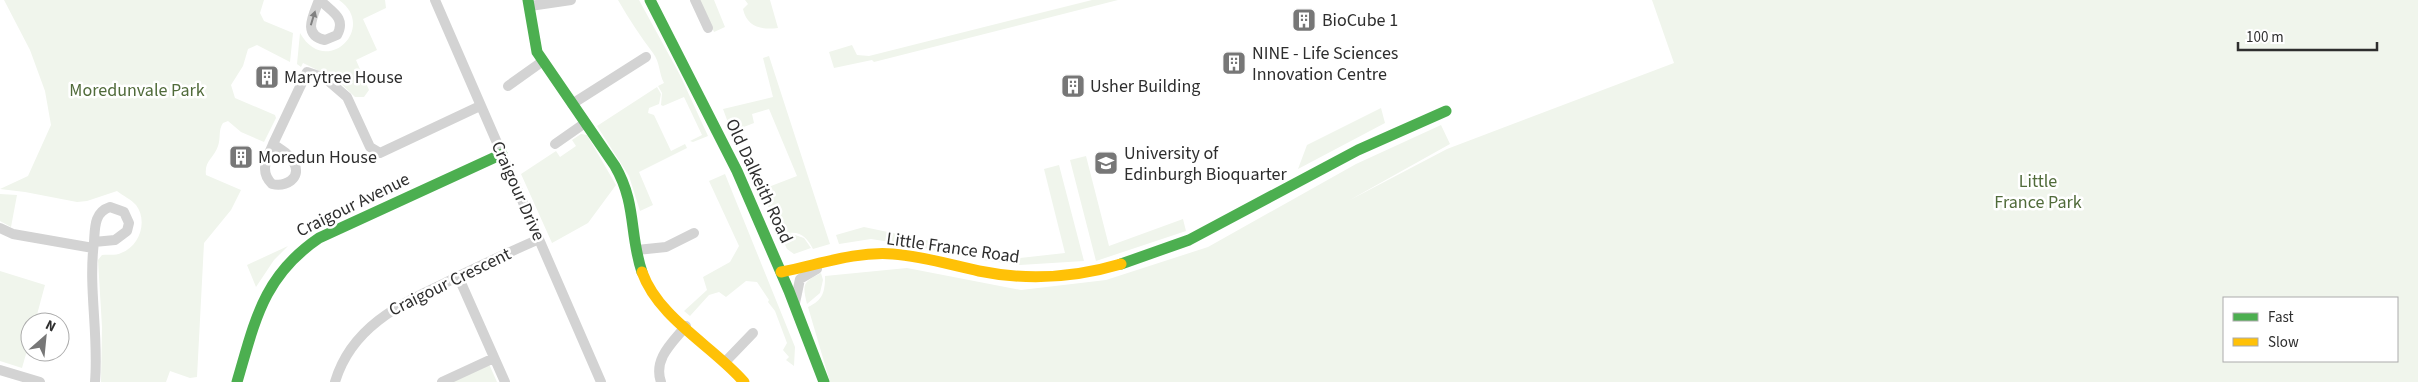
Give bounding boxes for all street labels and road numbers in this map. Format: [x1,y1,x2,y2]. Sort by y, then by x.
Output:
street label: Old Dalkeith Road [719,115,799,247]
street label: Craigour Drive [485,137,551,245]
street label: Craigour Avenue [292,167,414,243]
street label: Little France Road [885,226,1021,270]
street label: Craigour Crescent [385,242,515,322]

